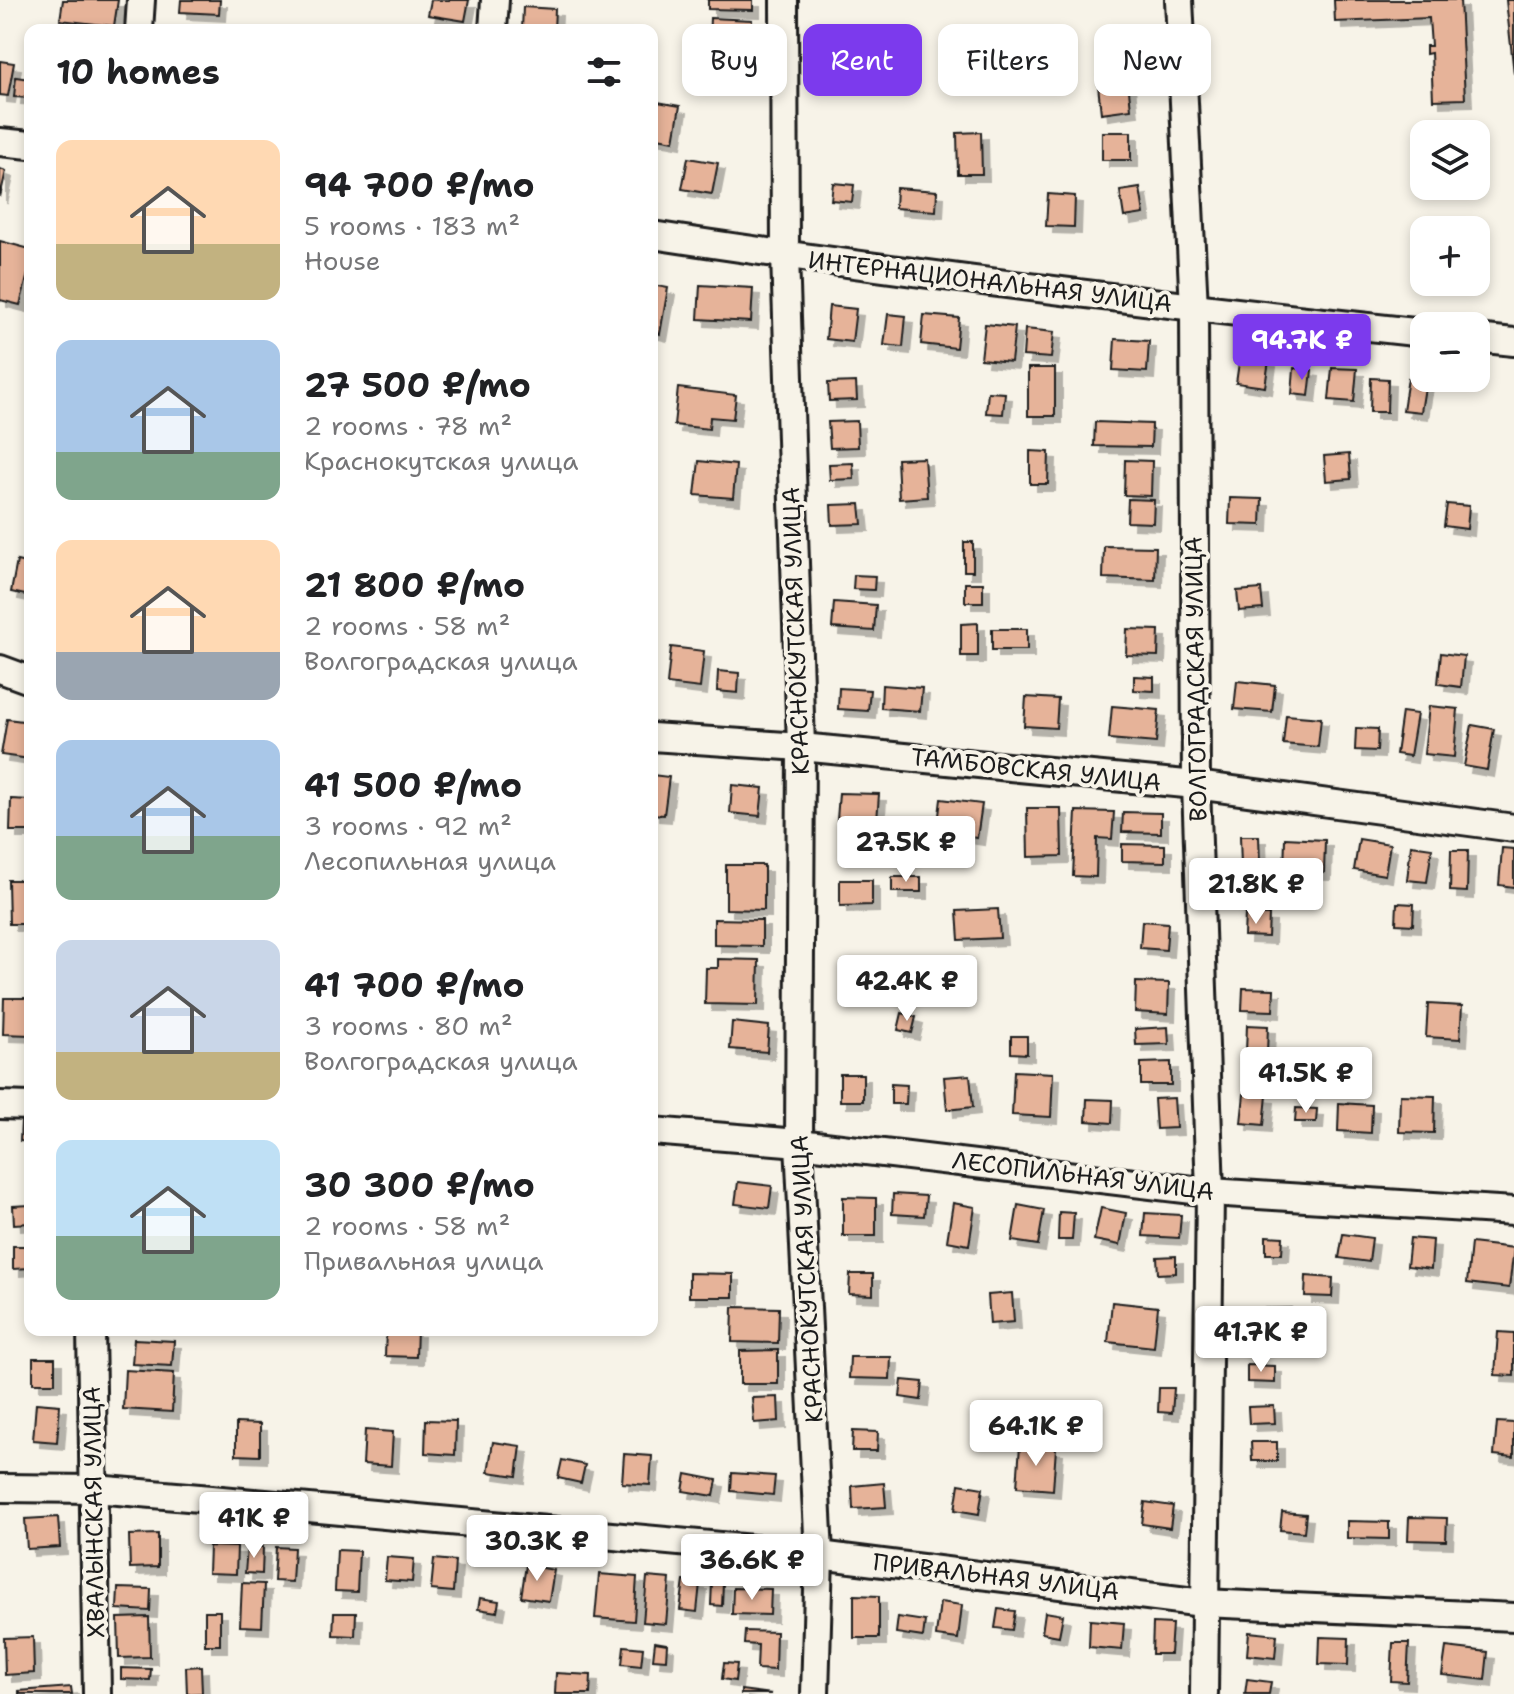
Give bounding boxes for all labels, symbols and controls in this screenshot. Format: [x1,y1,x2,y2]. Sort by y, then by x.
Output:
chip: Buy [682,24,787,96]
chip: Rent [803,24,922,96]
chip: Filters [938,24,1078,96]
chip: New [1094,24,1211,96]
text: 10 homes [56,49,220,95]
icon: filters [582,50,626,94]
map controls [1410,120,1490,392]
button: layers [1410,120,1490,200]
text: 94 700 ₽/mo [304,162,535,208]
icon: home [120,172,216,268]
text: 5 rooms · 183 m² [304,208,520,243]
button: + [1410,216,1490,296]
text: House [304,243,380,278]
street label: ИНТЕРНАЦИОНАЛЬНАЯ УЛИЦА [806,244,1174,320]
button: − [1410,312,1490,392]
pin: 94.7K ₽ [1228,314,1376,382]
text: 94.7K ₽ [1251,322,1353,357]
text: 27 500 ₽/mo [304,362,531,408]
icon: home [120,372,216,468]
text: 2 rooms · 78 m² [304,408,512,443]
text: Краснокутская улица [304,443,578,478]
street label: КРАСНОКУТСКАЯ УЛИЦА [775,486,817,776]
street label: ВОЛГОГРАДСКАЯ УЛИЦА [1178,536,1214,822]
text: 21 800 ₽/mo [304,562,525,608]
icon: home [120,572,216,668]
text: 2 rooms · 58 m² [304,608,510,643]
text: Волгоградская улица [304,643,578,678]
street label: ТАМБОВСКАЯ УЛИЦА [909,741,1163,799]
text: 41 500 ₽/mo [304,762,522,808]
icon: home [120,772,216,868]
text: 3 rooms · 92 m² [304,808,512,843]
pin: 27.5K ₽ [832,816,980,884]
text: 27.5K ₽ [855,824,957,859]
text: Лесопильная улица [304,843,556,878]
pin: 21.8K ₽ [1182,858,1330,926]
text: 21.8K ₽ [1207,866,1305,901]
pin: 42.4K ₽ [833,955,981,1023]
text: 41 700 ₽/mo [304,962,525,1008]
text: 42.4K ₽ [855,963,959,998]
icon: home [120,972,216,1068]
text: 3 rooms · 80 m² [304,1008,513,1043]
text: Волгоградская улица [304,1043,578,1078]
pin: 41.5K ₽ [1232,1047,1380,1115]
text: 41.5K ₽ [1258,1055,1354,1090]
street label: КРАСНОКУТСКАЯ УЛИЦА [783,1134,831,1424]
street label: ЛЕСОПИЛЬНАЯ УЛИЦА [950,1144,1216,1208]
text: 30 300 ₽/mo [304,1162,535,1208]
icon: home [120,1172,216,1268]
text: 2 rooms · 58 m² [304,1208,510,1243]
text: Привальная улица [304,1243,543,1278]
pin: 41.7K ₽ [1187,1306,1335,1374]
text: 41.7K ₽ [1214,1314,1308,1349]
street label: ХВАЛЫНСКАЯ УЛИЦА [76,1386,112,1638]
pin: 64.1K ₽ [962,1400,1110,1468]
text: 64.1K ₽ [988,1408,1084,1443]
pin: 41K ₽ [198,1492,310,1560]
text: 41K ₽ [217,1500,291,1535]
pin: 30.3K ₽ [463,1515,611,1583]
text: 30.3K ₽ [485,1523,589,1558]
pin: 36.6K ₽ [678,1534,826,1602]
text: 36.6K ₽ [699,1542,805,1577]
street label: ПРИВАЛЬНАЯ УЛИЦА [871,1546,1121,1608]

